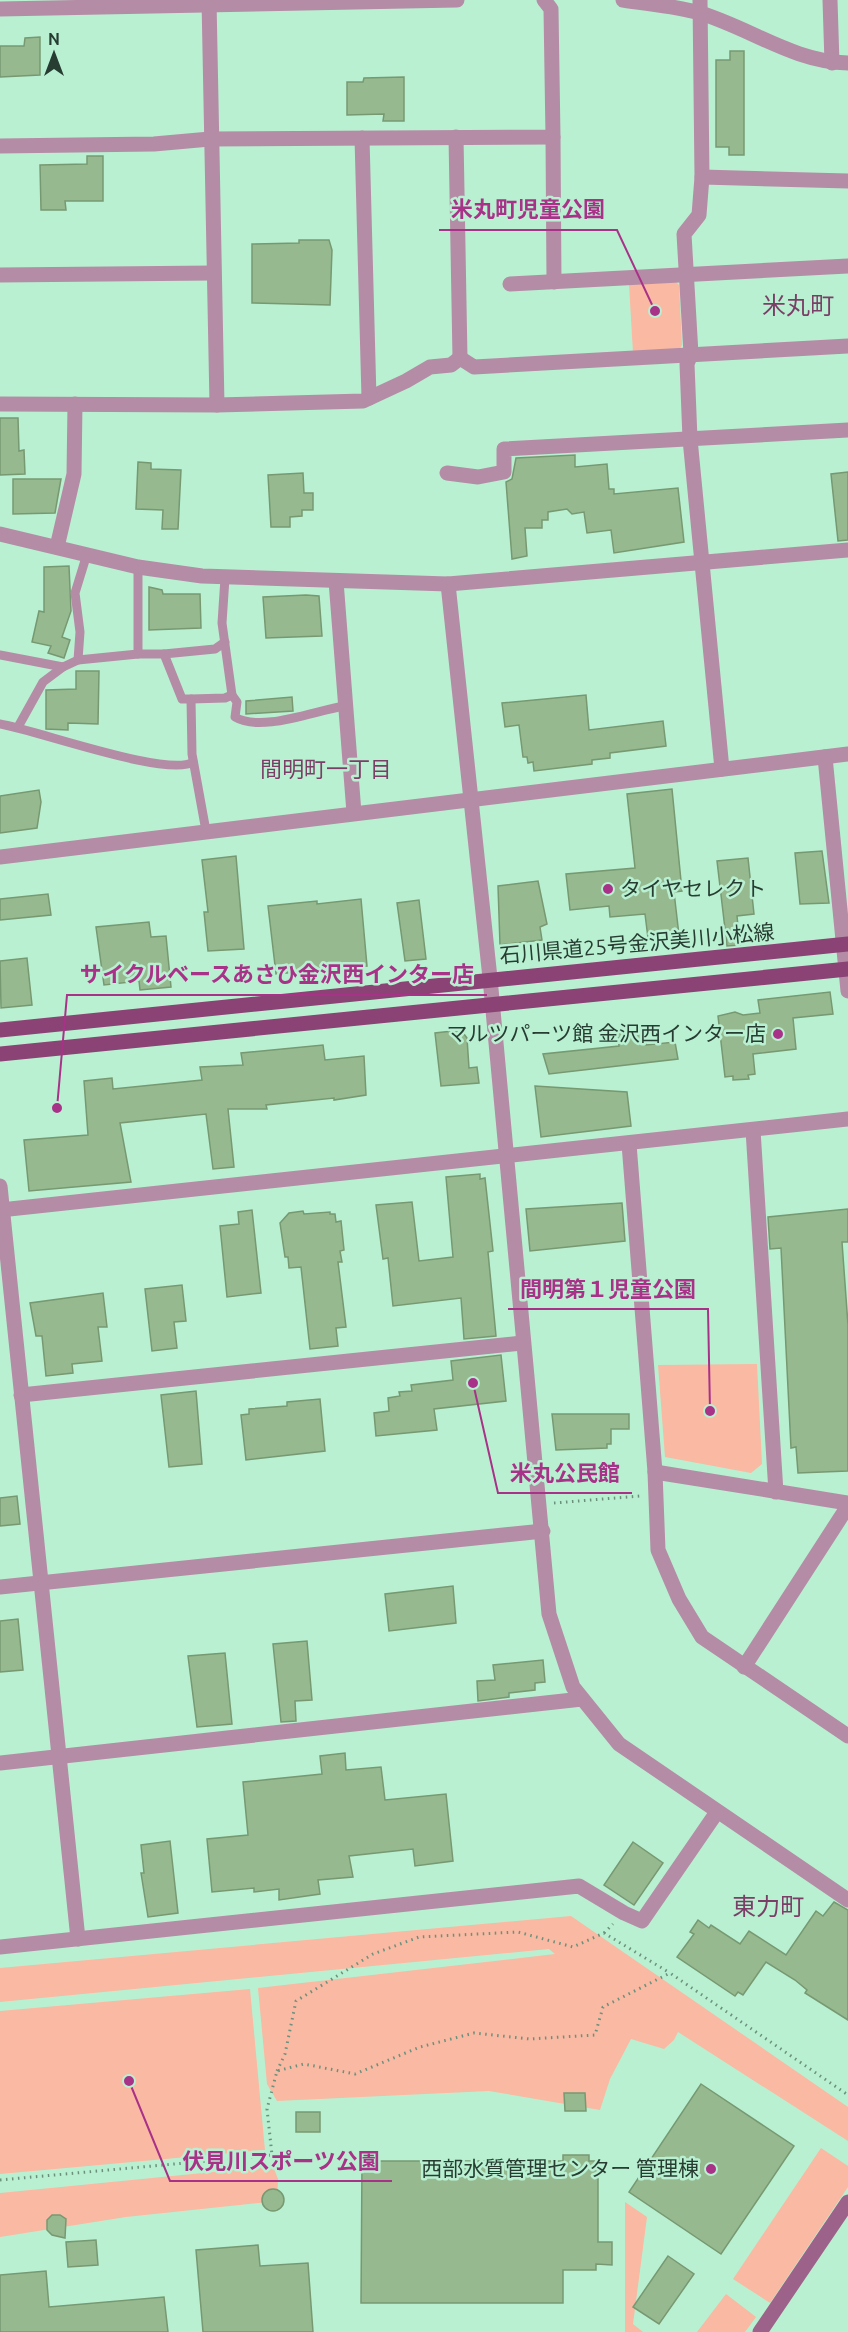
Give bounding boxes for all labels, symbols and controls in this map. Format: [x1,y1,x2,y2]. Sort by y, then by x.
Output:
north arrow [24,24,84,84]
text: N [48,30,60,48]
callout: 米丸町児童公園 [439,190,617,230]
text: 米丸町児童公園 [451,196,605,221]
district label: 米丸町 [762,292,834,319]
district label: 間明町一丁目 [260,756,392,781]
place label: タイヤセレクト [620,876,766,900]
marker: タイヤセレクト [601,882,615,896]
street label: 石川県道25号金沢美川小松線 [499,919,775,967]
callout: サイクルベースあさひ金沢西インター店 [67,955,487,995]
text: サイクルベースあさひ金沢西インター店 [80,961,474,986]
place label: マルツパーツ館 金沢西インター店 [447,1021,766,1045]
marker: マルツパーツ館 金沢西インター店 [771,1027,785,1041]
callout: 間明第１児童公園 [508,1269,708,1309]
text: 間明第１児童公園 [520,1276,696,1301]
callout: 米丸公民館 [498,1453,632,1493]
text: 米丸公民館 [510,1460,620,1485]
district label: 東力町 [732,1893,804,1920]
callout: 伏見川スポーツ公園 [170,2141,392,2181]
text: 伏見川スポーツ公園 [182,2148,380,2173]
place label: 西部水質管理センター 管理棟 [421,2156,699,2180]
marker: 西部水質管理センター 管理棟 [704,2162,718,2176]

